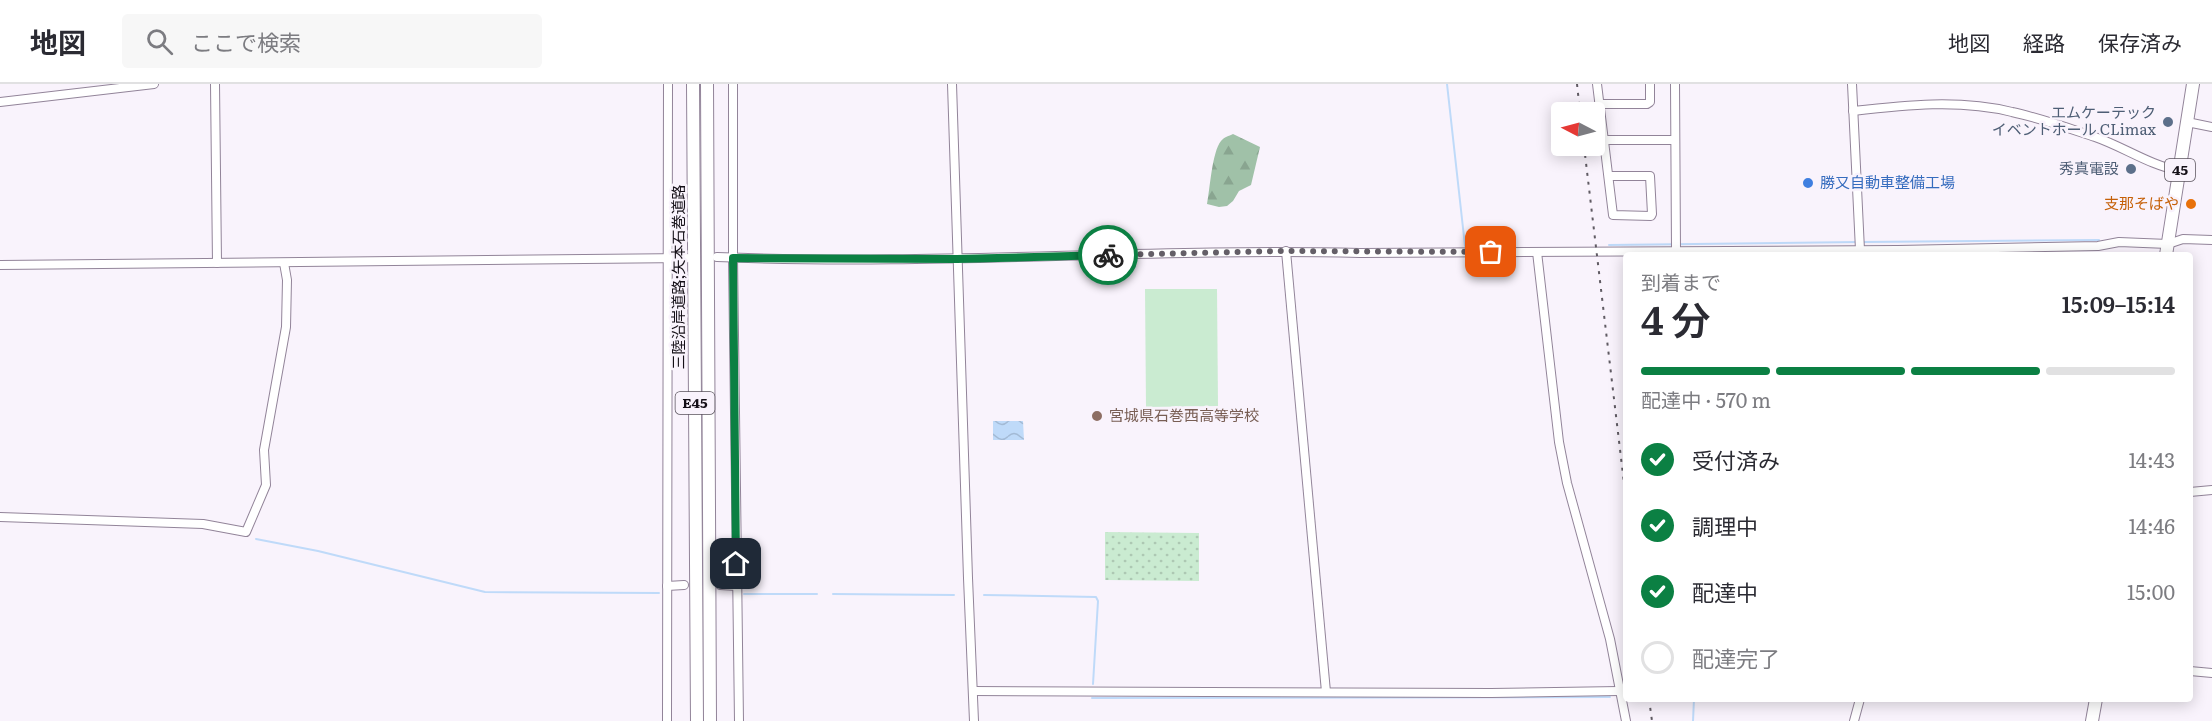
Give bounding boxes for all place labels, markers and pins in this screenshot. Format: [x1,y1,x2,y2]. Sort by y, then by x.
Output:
place label: エムケーテック イベントホール CLimax [1992,100,2156,140]
marker: エムケーテック イベントホール CLimax [2161,115,2175,129]
place label: 秀真電設 [2059,156,2119,179]
marker: 秀真電設 [2124,162,2138,176]
place label: 勝又自動車整備工場 [1820,170,1955,193]
marker: 勝又自動車整備工場 [1801,176,1815,190]
place label: 支那そばや [2104,191,2179,214]
marker: 支那そばや [2184,197,2198,211]
pin [1465,226,1516,277]
place label: 宮城県石巻西高等学校 [1109,403,1259,426]
marker: 宮城県石巻西高等学校 [1090,409,1104,423]
pin [710,538,761,589]

